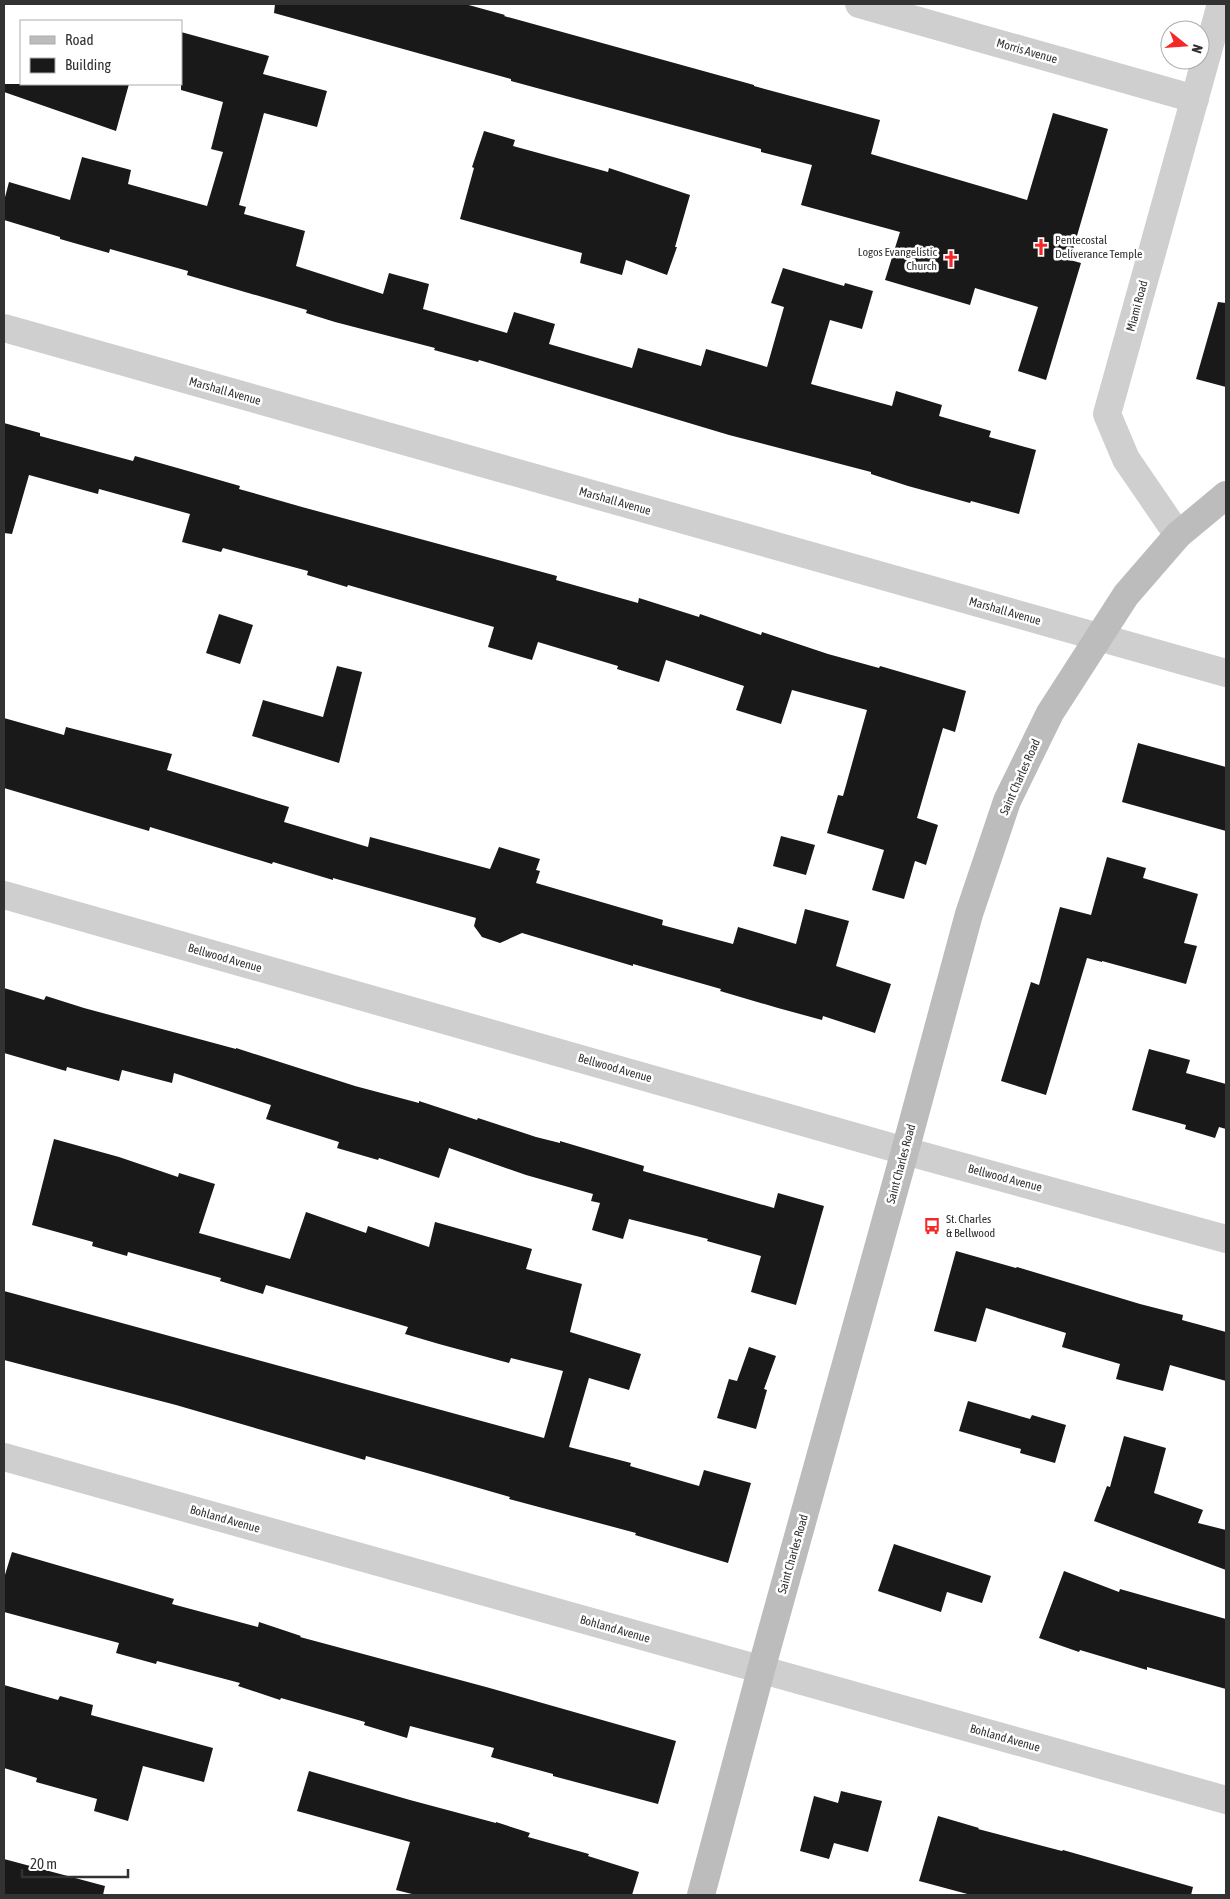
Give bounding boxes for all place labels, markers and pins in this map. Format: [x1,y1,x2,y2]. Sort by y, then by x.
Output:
place label: Pentecostal Deliverance Temple [1055,233,1142,261]
church icon: Pentecostal Deliverance Temple [1031,237,1051,257]
place label: Logos Evangelistic Church [858,245,938,273]
church icon: Logos Evangelistic Church [941,249,961,269]
place label: St. Charles & Bellwood [946,1212,995,1240]
bus stop icon: St. Charles & Bellwood [922,1216,942,1236]

